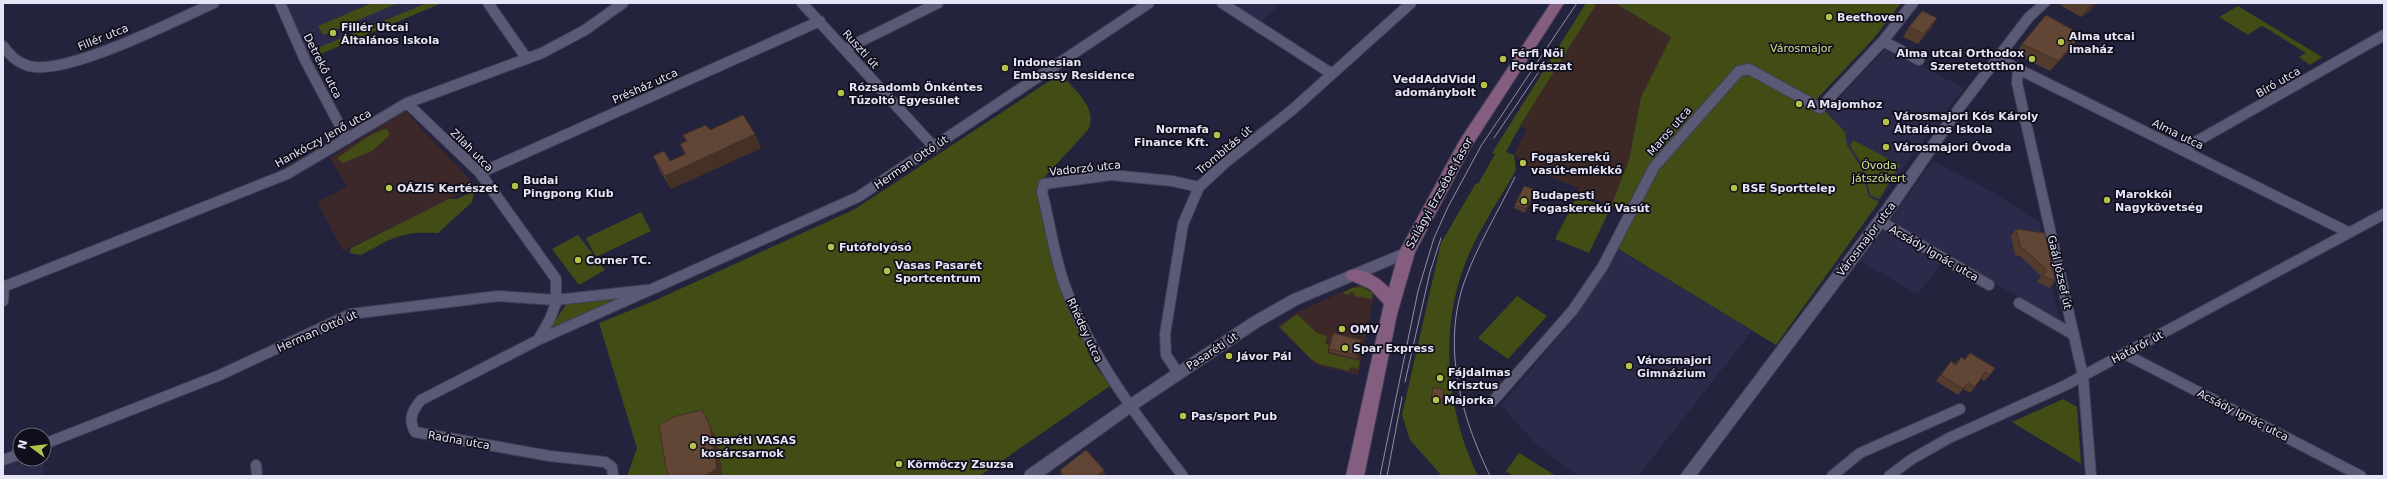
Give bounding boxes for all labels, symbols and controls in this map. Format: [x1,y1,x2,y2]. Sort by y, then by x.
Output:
place label: Beethoven [1837,11,1903,24]
marker: Beethoven [1824,12,1834,22]
street label: Fillér utca [76,21,130,54]
place label: Fillér Utcai Általános Iskola [341,21,439,47]
street label: Ruszti út [840,27,882,72]
marker: Fillér Utcai Általános Iskola [328,28,338,38]
place label: Alma utcai imaház [2069,30,2135,56]
street label: Detrekő utca [301,32,345,101]
marker: Alma utcai imaház [2056,37,2066,47]
park label: Városmajor [1770,42,1832,55]
place label: Férfi Női Fodrászat [1511,47,1572,73]
place label: Alma utcai Orthodox Szeretetotthon [1896,47,2024,73]
marker: Férfi Női Fodrászat [1498,54,1508,64]
marker: Alma utcai Orthodox Szeretetotthon [2027,54,2037,64]
place label: Indonesian Embassy Residence [1013,56,1135,82]
marker: Indonesian Embassy Residence [1000,63,1010,73]
street label: Bíró utca [2254,65,2303,100]
street label: Présház utca [610,66,680,107]
place label: VeddAddVidd adománybolt [1393,73,1476,99]
place label: Rózsadomb Önkéntes Tűzoltó Egyesület [849,80,983,107]
marker: VeddAddVidd adománybolt [1479,80,1489,90]
marker: Rózsadomb Önkéntes Tűzoltó Egyesület [836,88,846,98]
place label: A Majomhoz [1807,98,1882,111]
marker: A Majomhoz [1794,99,1804,109]
street label: Maros utca [1645,104,1694,158]
street label: Hankóczy Jenő utca [273,107,374,170]
place label: Városmajori Kós Károly Általános Iskola [1894,110,2038,136]
street label: Alma utca [2150,116,2206,152]
marker: Városmajori Kós Károly Általános Iskola [1881,117,1891,127]
place label: Normafa Finance Kft. [1134,123,1209,149]
street label: Trombitás út [1193,123,1255,178]
street label: Zilah utca [448,126,496,174]
marker: Normafa Finance Kft. [1212,130,1222,140]
street label: Herman Ottó út [872,133,951,192]
street label: Szilágyi Erzsébet fasor [1404,135,1476,251]
place label: Városmajori Óvoda [1894,141,2011,154]
marker: Városmajori Óvoda [1881,142,1891,152]
place label: Fogaskerekű vasút-emlékkő [1531,151,1623,177]
street label: Vadorzó utca [1049,158,1121,179]
marker: Fogaskerekű vasút-emlékkő [1518,158,1528,168]
park label: Óvoda játszókert [1851,159,1907,185]
place label: Budai Pingpong Klub [523,174,614,200]
marker: Budai Pingpong Klub [510,181,520,191]
place label: OÁZIS Kertészet [397,182,498,195]
place label: BSE Sporttelep [1742,182,1836,195]
marker: OÁZIS Kertészet [384,183,394,193]
marker: BSE Sporttelep [1729,183,1739,193]
place label: Marokkói Nagykövetség [2115,188,2203,214]
place label: Budapesti Fogaskerekű Vasút [1532,189,1650,215]
marker: Marokkói Nagykövetség [2102,195,2112,205]
marker: Budapesti Fogaskerekű Vasút [1519,196,1529,206]
street label: Városmajor utca [1834,200,1899,279]
street label: Acsády Ignác utca [1887,223,1980,284]
street label: Gaál József út [2045,234,2074,311]
place label: Futófolyósó [839,241,912,254]
marker: Futófolyósó [826,242,836,252]
place label: Corner TC. [586,254,651,267]
marker: Corner TC. [573,255,583,265]
place label: Vasas Pasarét Sportcentrum [895,259,982,285]
marker: Vasas Pasarét Sportcentrum [882,266,892,276]
street label: Rhédey utca [1064,296,1105,364]
street label: Herman Ottó út [275,308,360,355]
place label: OMV [1350,323,1379,336]
marker: OMV [1337,324,1347,334]
street label: Határőr út [2109,328,2166,366]
street label: Pasaréti út [1184,330,1241,373]
place label: Spar Express [1353,342,1434,355]
marker: Spar Express [1340,343,1350,353]
place label: Jávor Pál [1236,350,1291,363]
marker: Jávor Pál [1224,351,1234,361]
place label: Városmajori Gimnázium [1637,354,1711,380]
marker: Városmajori Gimnázium [1624,361,1634,371]
place label: Fájdalmas Krisztus [1448,366,1511,392]
marker: Fájdalmas Krisztus [1435,373,1445,383]
street label: Acsády Ignác utca [2195,387,2290,444]
place label: Majorka [1444,394,1494,407]
marker: Majorka [1431,395,1441,405]
place label: Pas/sport Pub [1191,410,1277,423]
marker: Pas/sport Pub [1178,411,1188,421]
north arrow [12,427,52,467]
street label: Radna utca [427,429,491,452]
place label: Pasaréti VASAS kosárcsarnok [701,434,797,460]
text: N [15,438,30,451]
marker: Pasaréti VASAS kosárcsarnok [688,441,698,451]
place label: Körmöczy Zsuzsa [907,458,1014,471]
marker: Körmöczy Zsuzsa [894,459,904,469]

